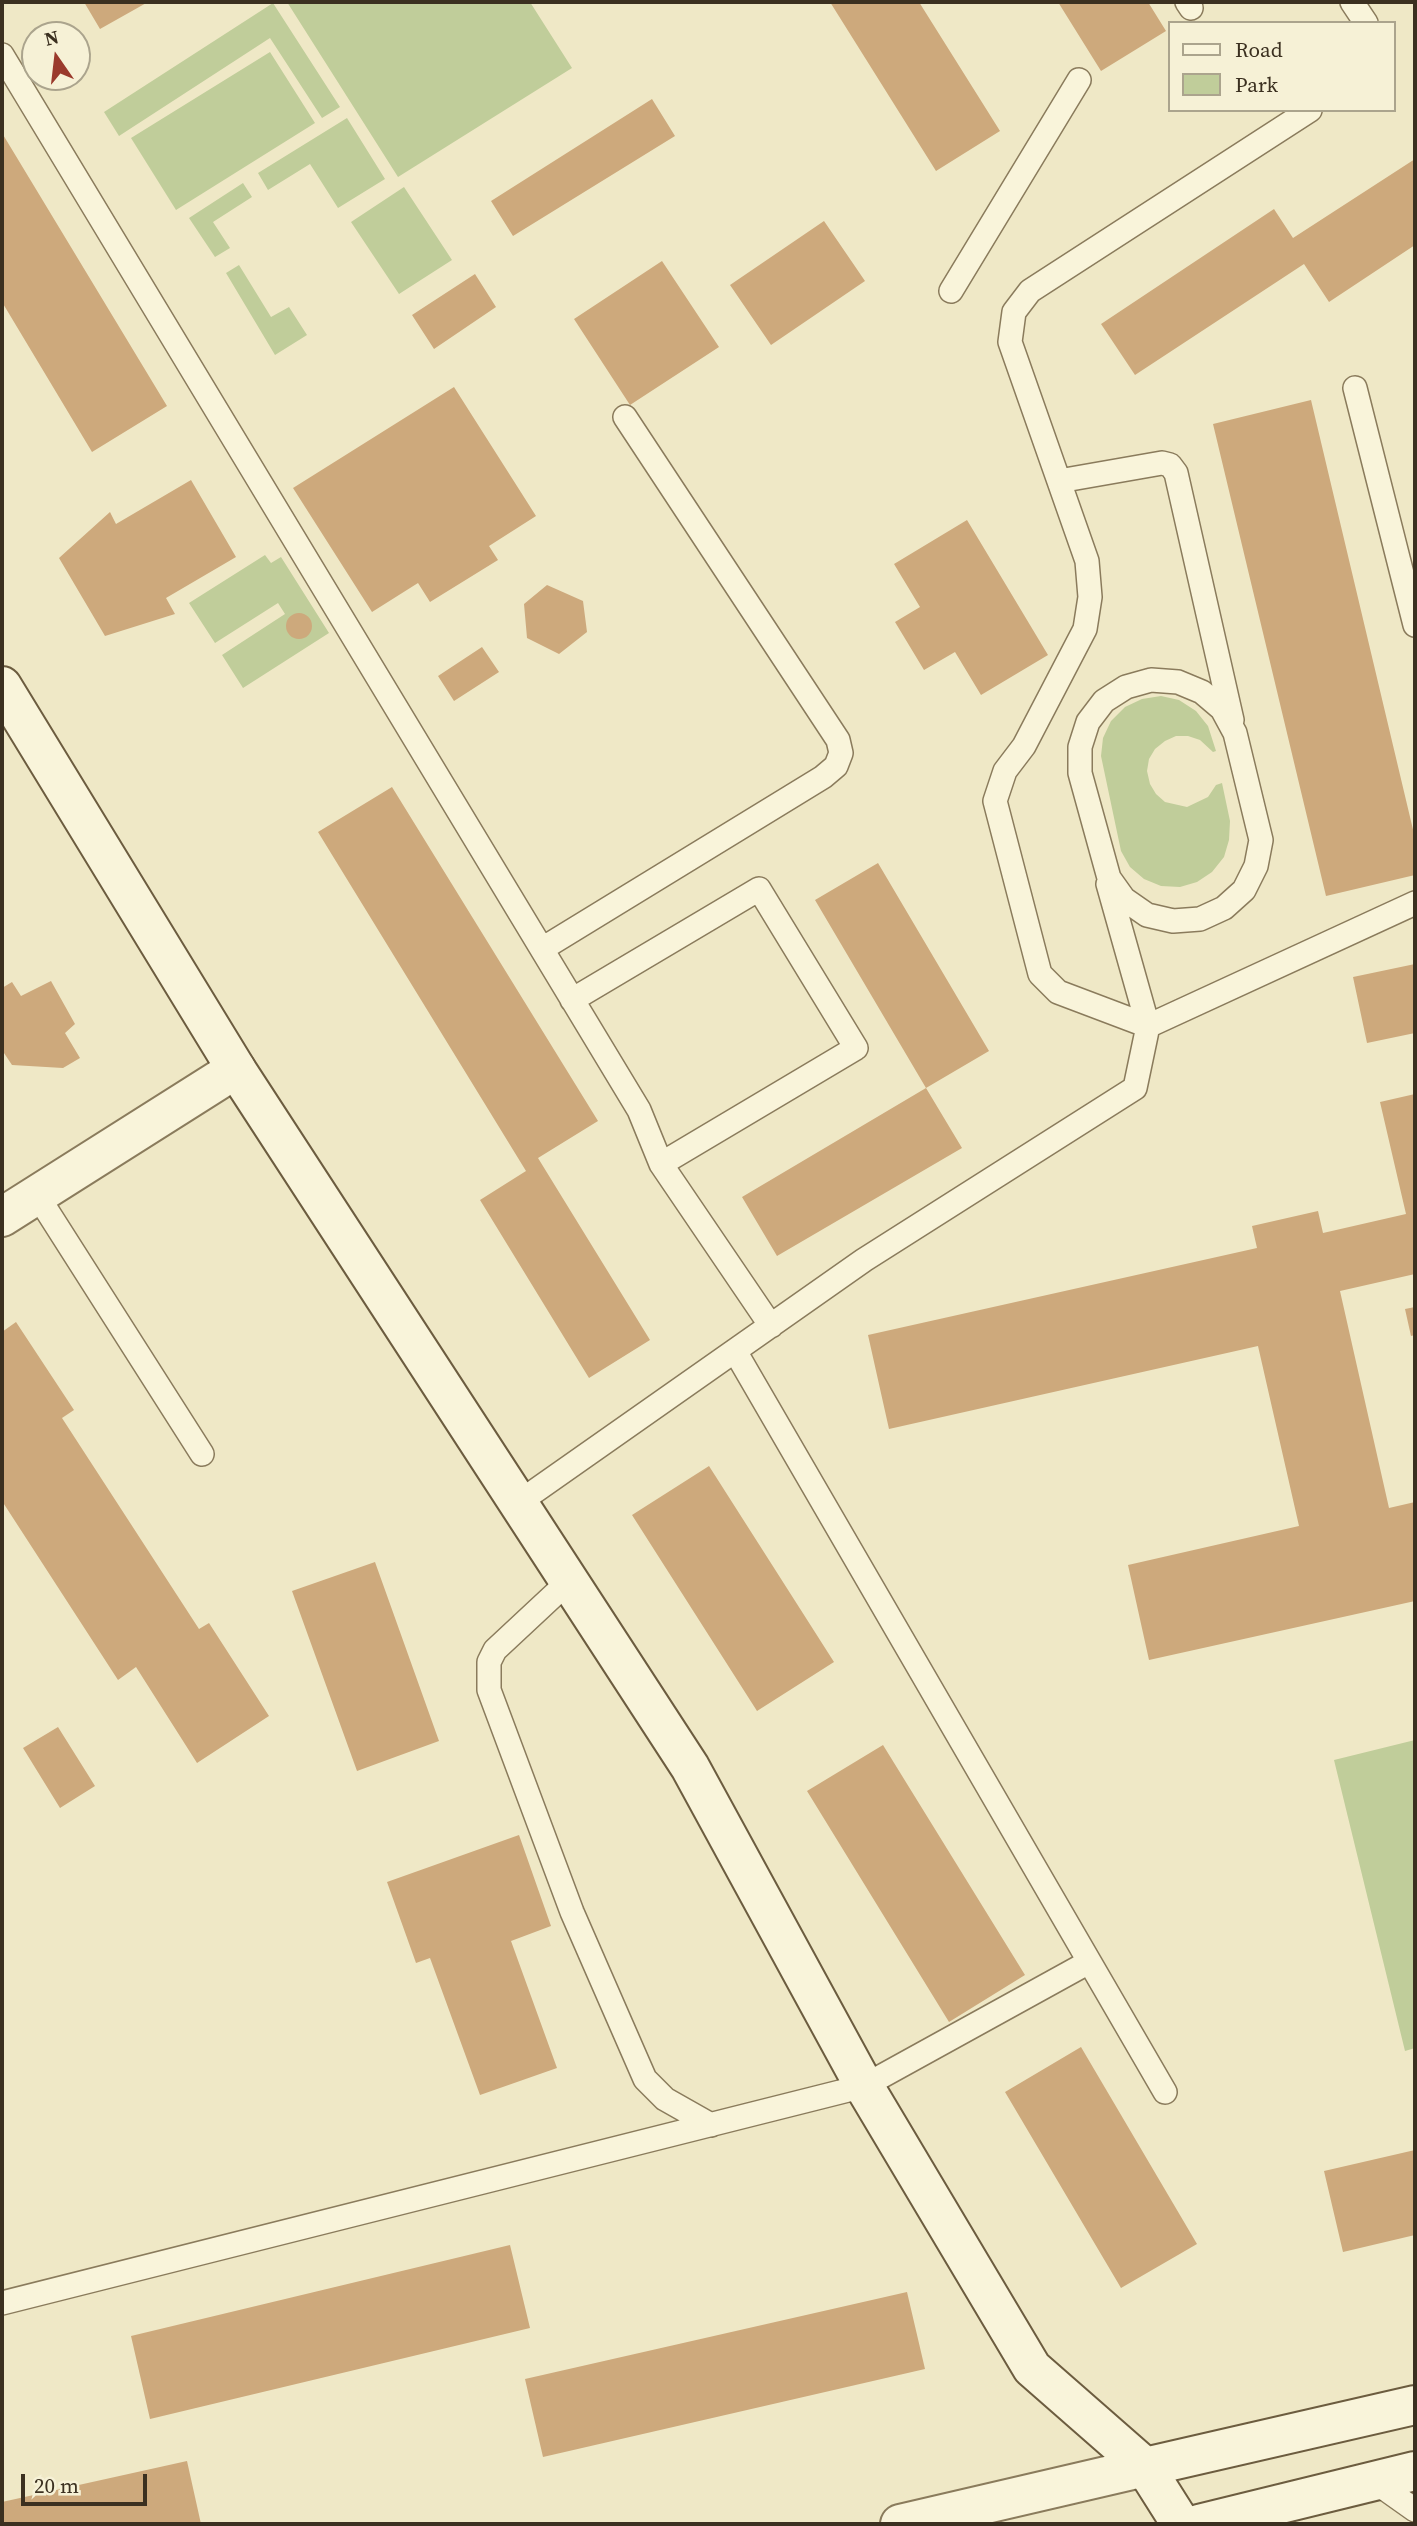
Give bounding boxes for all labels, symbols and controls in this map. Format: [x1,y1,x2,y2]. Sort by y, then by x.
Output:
north arrow [21,21,91,91]
legend [1168,21,1396,112]
text: N [42,23,61,52]
text: Road [1235,35,1283,64]
text: Park [1235,70,1278,99]
scale bar [24,2460,150,2504]
text: 20 m [34,2471,79,2500]

